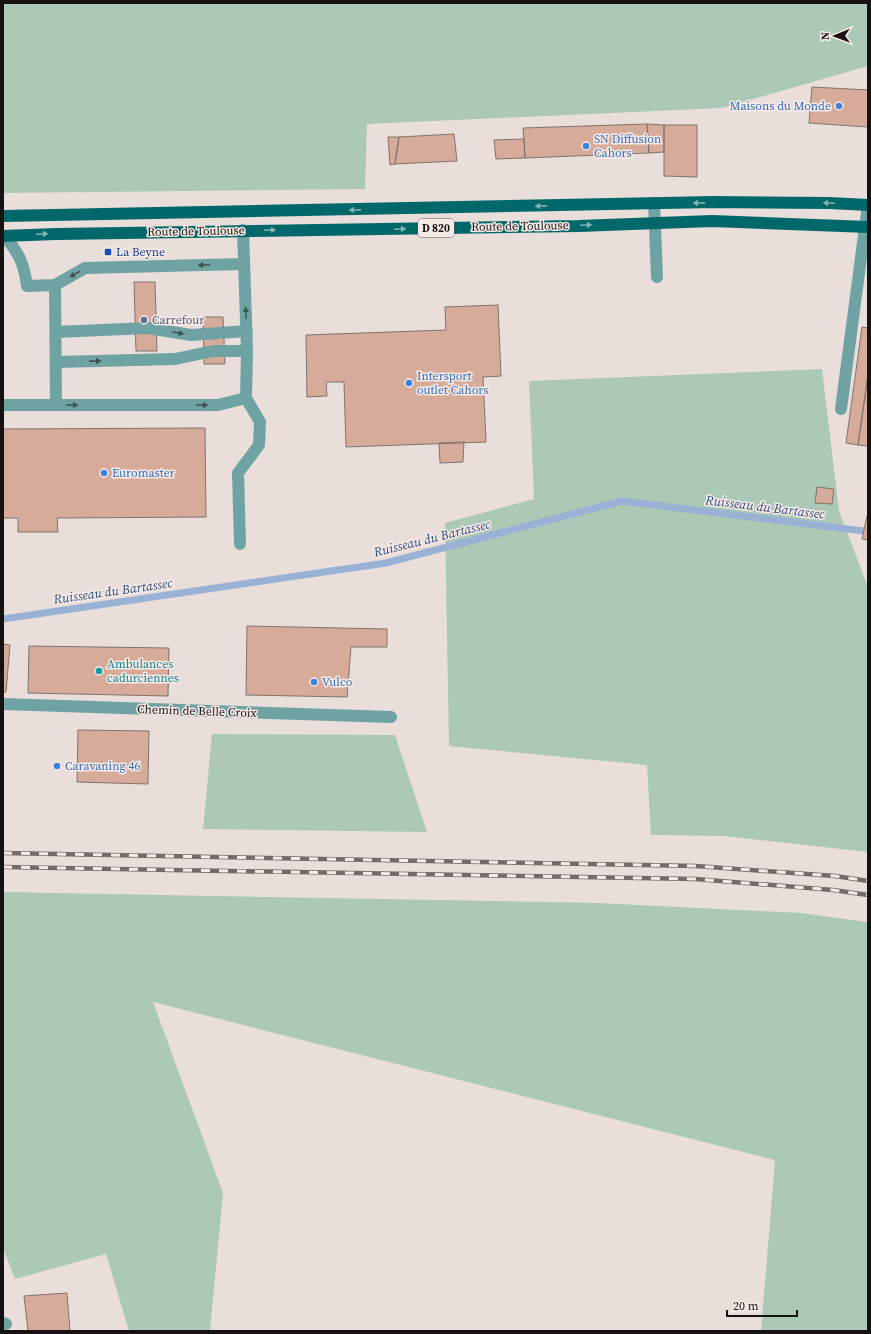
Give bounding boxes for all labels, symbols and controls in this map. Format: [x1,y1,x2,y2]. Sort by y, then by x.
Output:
north arrow [815,16,855,56]
text: N [818,32,833,40]
place label: Maisons du Monde [730,98,831,114]
marker: Maisons du Monde [834,101,844,111]
place label: SN Diffusion Cahors [594,131,661,161]
marker: SN Diffusion Cahors [581,141,591,151]
one-way arrow [692,200,705,206]
one-way arrow [822,200,835,206]
one-way arrow [534,203,547,209]
one-way arrow [349,206,361,213]
street label: Route de Toulouse [471,217,569,235]
road number: D 820 [418,219,454,237]
street label: Route de Toulouse [147,222,245,240]
one-way arrow [580,222,592,229]
one-way arrow [394,225,406,232]
one-way arrow [264,227,277,233]
one-way arrow [36,231,48,238]
place label: La Beyne [116,244,165,260]
marker: La Beyne [103,247,113,257]
one-way arrow [197,262,210,268]
one-way arrow [69,270,81,277]
one-way arrow [243,306,249,319]
place label: Carrefour [152,312,204,328]
marker: Carrefour [139,315,149,325]
one-way arrow [172,330,184,336]
one-way arrow [89,358,102,364]
place label: Intersport outlet Cahors [417,368,488,398]
marker: Intersport outlet Cahors [404,378,414,388]
one-way arrow [66,402,79,408]
one-way arrow [196,402,209,408]
place label: Euromaster [112,465,175,481]
marker: Euromaster [99,468,109,478]
water label: Ruisseau du Bartassec [704,491,826,523]
water label: Ruisseau du Bartassec [371,515,493,561]
water label: Ruisseau du Bartassec [52,574,174,608]
place label: Ambulances cadurciennes [107,656,179,686]
marker: Ambulances cadurciennes [94,666,104,676]
place label: Vulco [322,674,353,690]
marker: Vulco [309,677,319,687]
street label: Chemin de Belle Croix [137,701,258,721]
place label: Caravaning 46 [65,758,140,774]
marker: Caravaning 46 [52,761,62,771]
scale bar [727,1292,797,1318]
text: 20 m [733,1298,759,1314]

